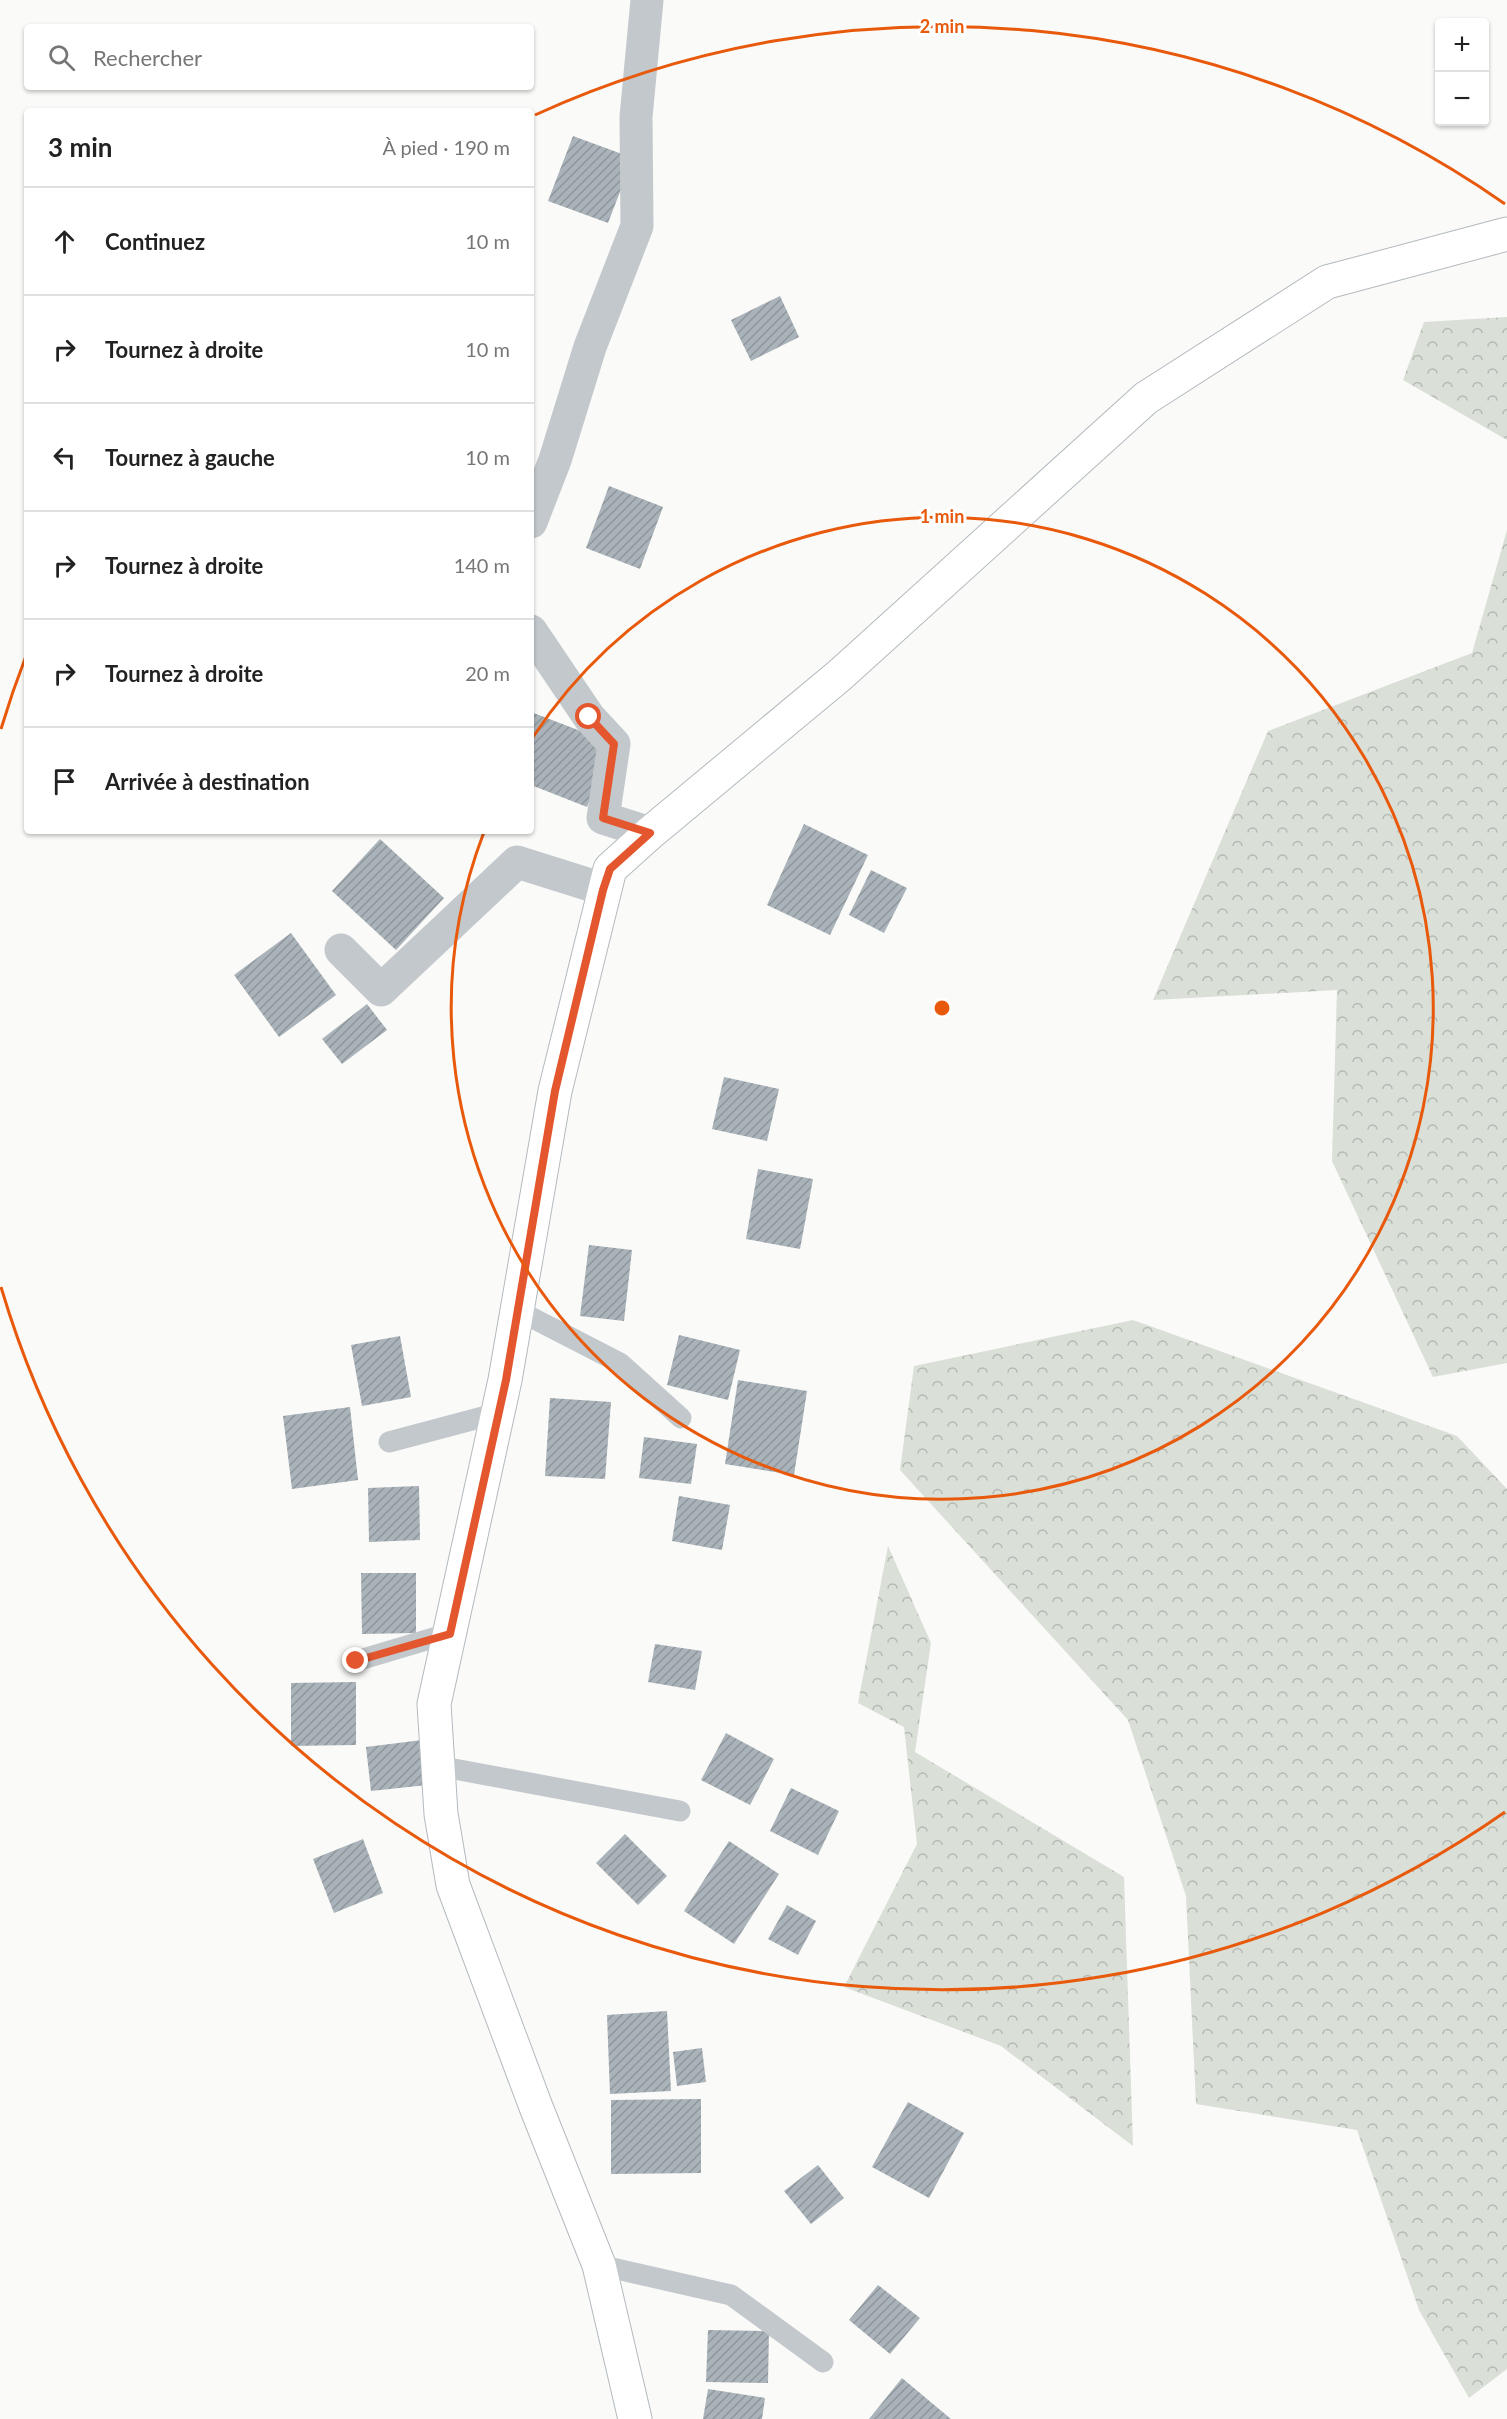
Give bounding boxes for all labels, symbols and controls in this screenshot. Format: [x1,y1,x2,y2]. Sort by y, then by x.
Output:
text: 2 min [920,15,964,37]
map controls [1435,18,1489,126]
button: + [1435,18,1489,72]
search box [24,24,534,90]
icon: search [45,41,78,74]
text: Rechercher [93,44,202,71]
button: − [1435,72,1489,126]
text: 3 min [48,131,112,163]
text: À pied · 190 m [382,135,510,159]
icon: ahead [48,225,81,258]
text: Continuez [105,228,205,255]
text: 10 m [465,229,510,253]
icon: right [48,333,81,366]
text: Tournez à droite [105,336,263,363]
text: 10 m [465,337,510,361]
icon: left [48,441,81,474]
text: Tournez à gauche [105,444,275,471]
text: 10 m [465,445,510,469]
text: 1 min [920,505,964,527]
icon: right [48,549,81,582]
text: Tournez à droite [105,552,263,579]
text: 140 m [454,553,510,577]
icon: right [48,657,81,690]
text: Tournez à droite [105,660,263,687]
text: 20 m [465,661,510,685]
route start [575,703,601,729]
icon: arrive [48,765,81,798]
text: Arrivée à destination [105,768,310,795]
centre of rings [932,998,952,1018]
route end [342,1647,368,1673]

